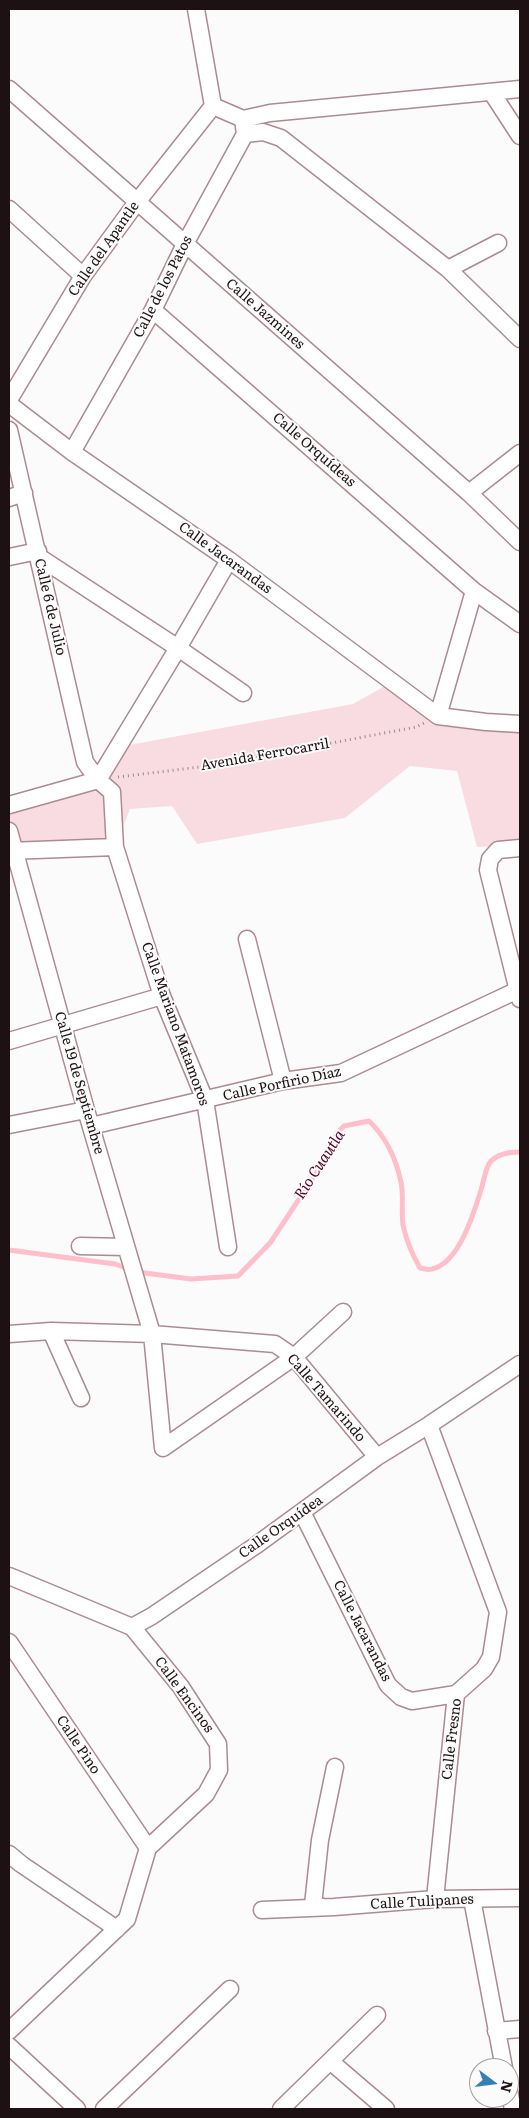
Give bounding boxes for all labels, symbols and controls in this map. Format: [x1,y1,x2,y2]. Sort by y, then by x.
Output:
street label: Calle del Apantle [65,198,143,300]
street label: Calle de los Patos [130,233,196,341]
street label: Calle Jazmines [222,275,308,353]
street label: Calle Orquídeas [269,409,359,491]
street label: Calle Jacarandas [175,519,275,597]
street label: Calle 6 de Julio [31,557,69,657]
street label: Avenida Ferrocarril [199,735,331,775]
street label: Calle Mariano Matamoros [138,940,212,1108]
street label: Calle 19 de Septiembre [51,1010,107,1156]
street label: Calle Porfirio Díaz [221,1063,343,1105]
water label: Río Cuautla [291,1127,349,1203]
street label: Calle Tamarindo [283,1350,369,1446]
street label: Calle Orquídea [236,1492,326,1562]
street label: Calle Jacarandas [329,1578,395,1684]
street label: Calle Encinos [151,1654,217,1736]
street label: Calle Fresno [439,1697,465,1781]
street label: Calle Pino [52,1713,104,1777]
street label: Calle Tulipanes [370,1891,474,1913]
north arrow [469,2058,519,2108]
text: N [496,2078,519,2095]

